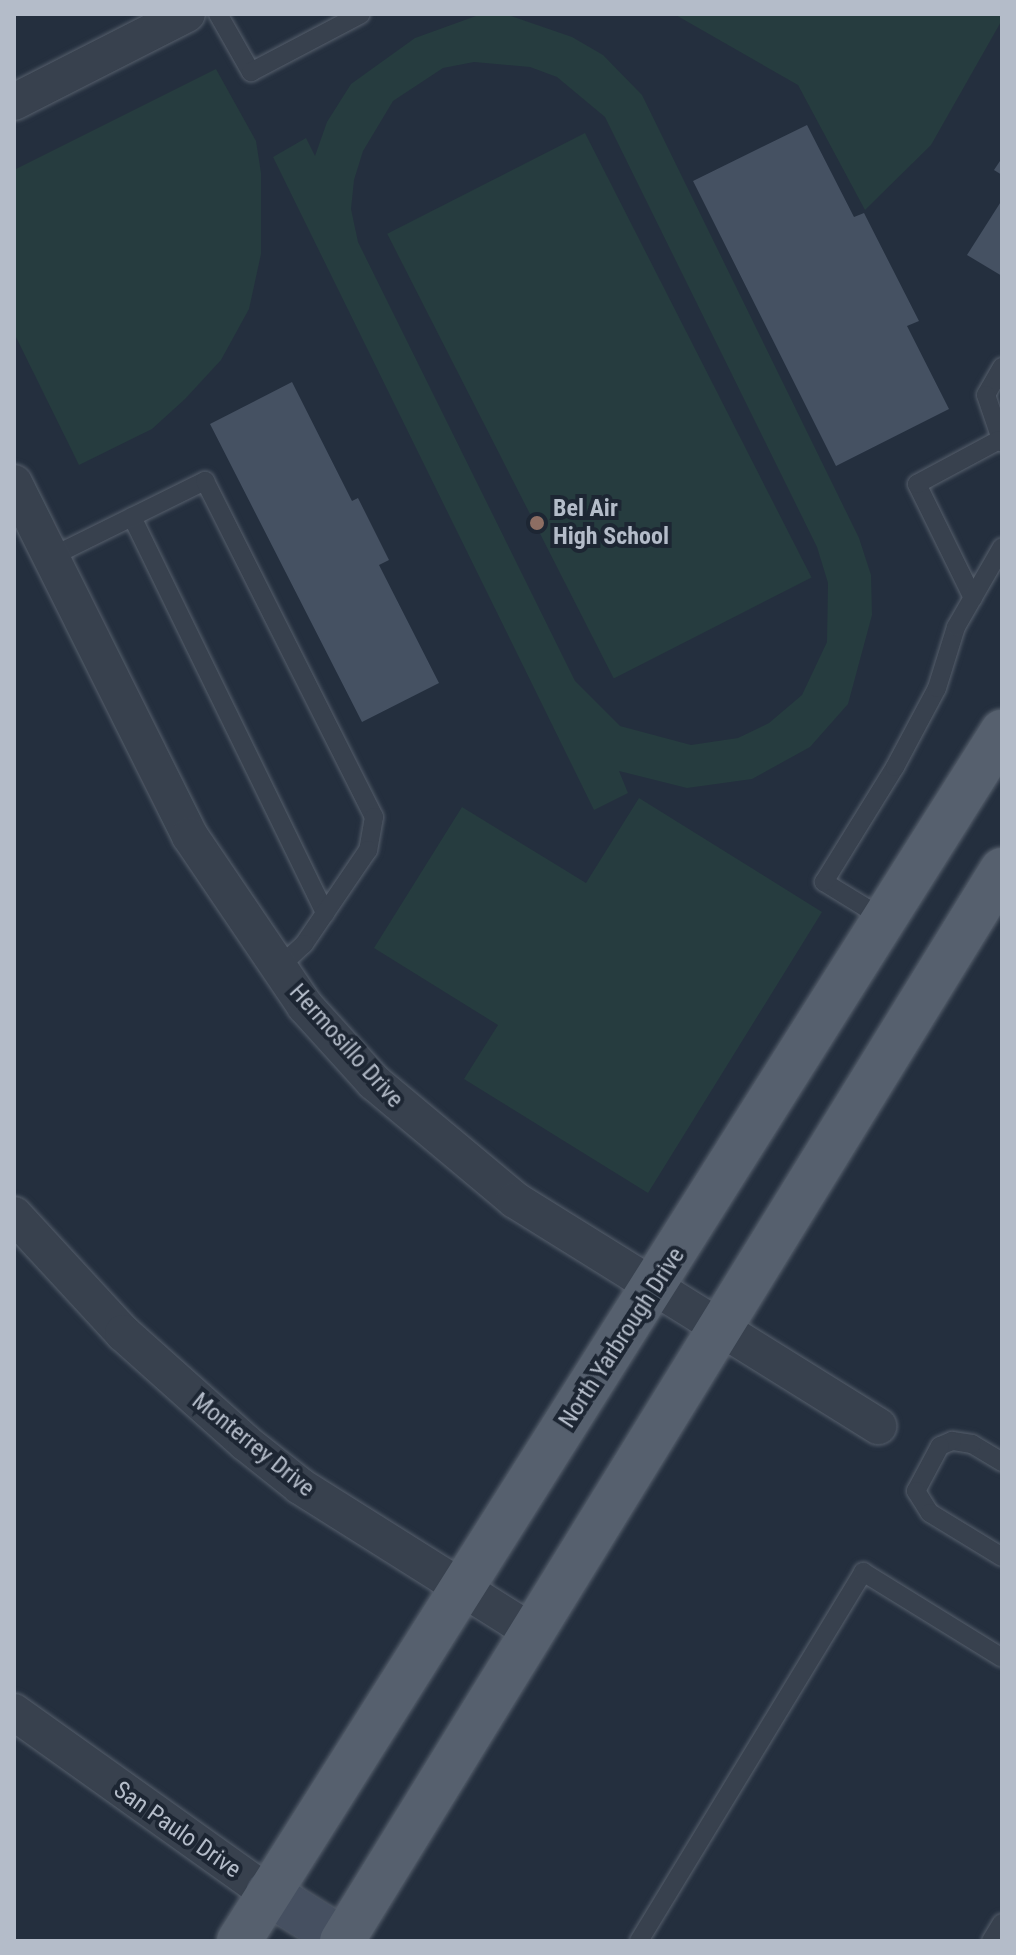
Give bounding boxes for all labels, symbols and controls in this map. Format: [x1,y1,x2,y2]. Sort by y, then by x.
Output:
place label: Bel Air High School [553,495,669,551]
marker: Bel Air High School [528,514,546,532]
street label: Hermosillo Drive [283,978,409,1114]
street label: North Yarbrough Drive [553,1243,691,1433]
street label: Monterrey Drive [186,1387,320,1503]
street label: San Paulo Drive [108,1776,246,1884]

